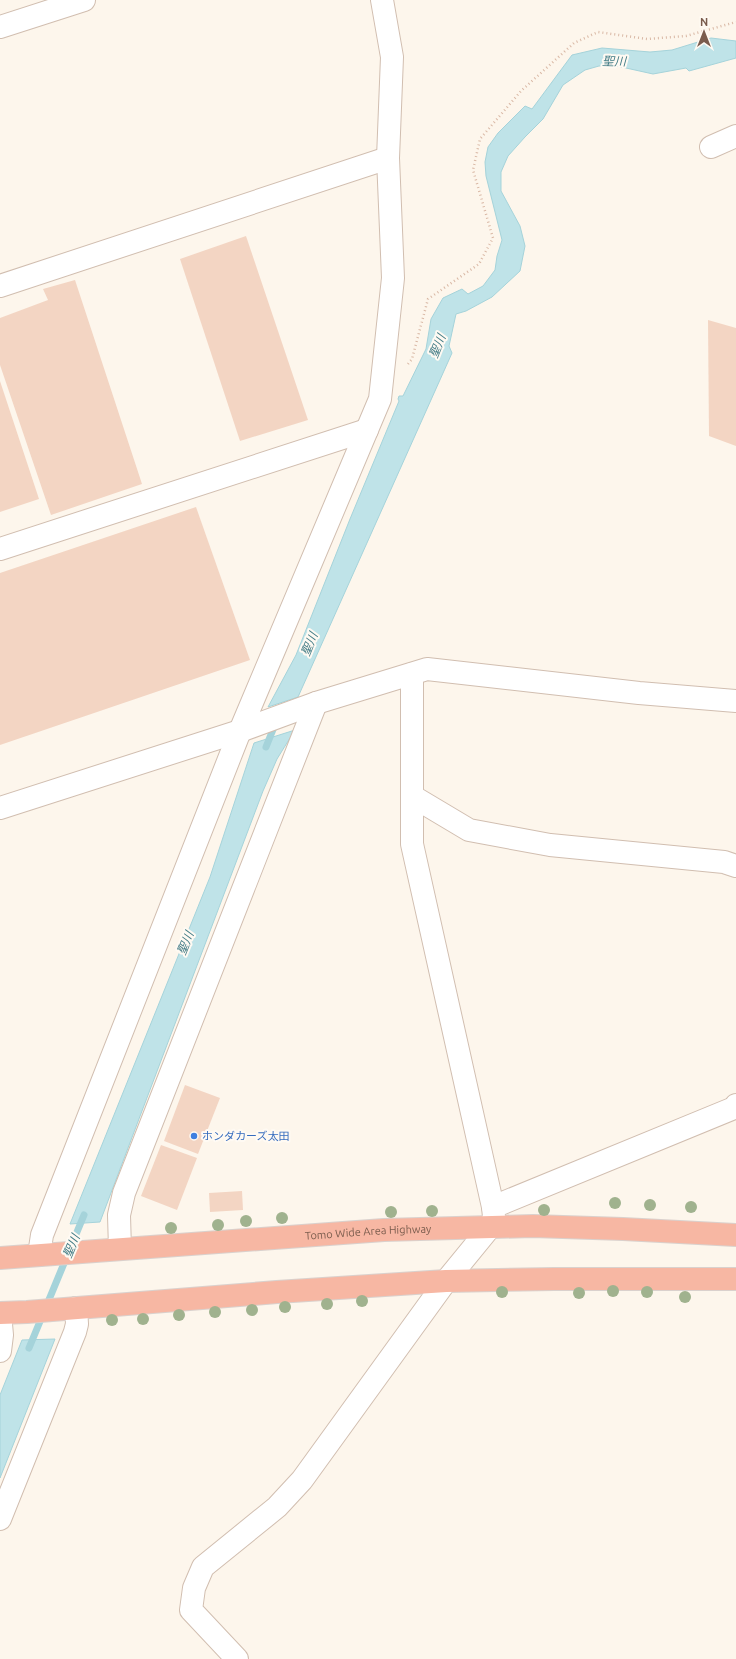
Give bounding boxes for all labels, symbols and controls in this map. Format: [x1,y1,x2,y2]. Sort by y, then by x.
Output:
north arrow [684,12,724,52]
text: N [700,16,708,28]
water label: 聖川 [602,54,628,68]
water label: 聖川 [426,331,448,360]
water label: 聖川 [298,629,320,658]
water label: 聖川 [174,928,196,957]
place label: ホンダカーズ太田 [202,1130,289,1142]
marker: ホンダカーズ太田 [189,1131,199,1141]
street label: Tomo Wide Area Highway [304,1223,432,1242]
water label: 聖川 [60,1231,82,1260]

